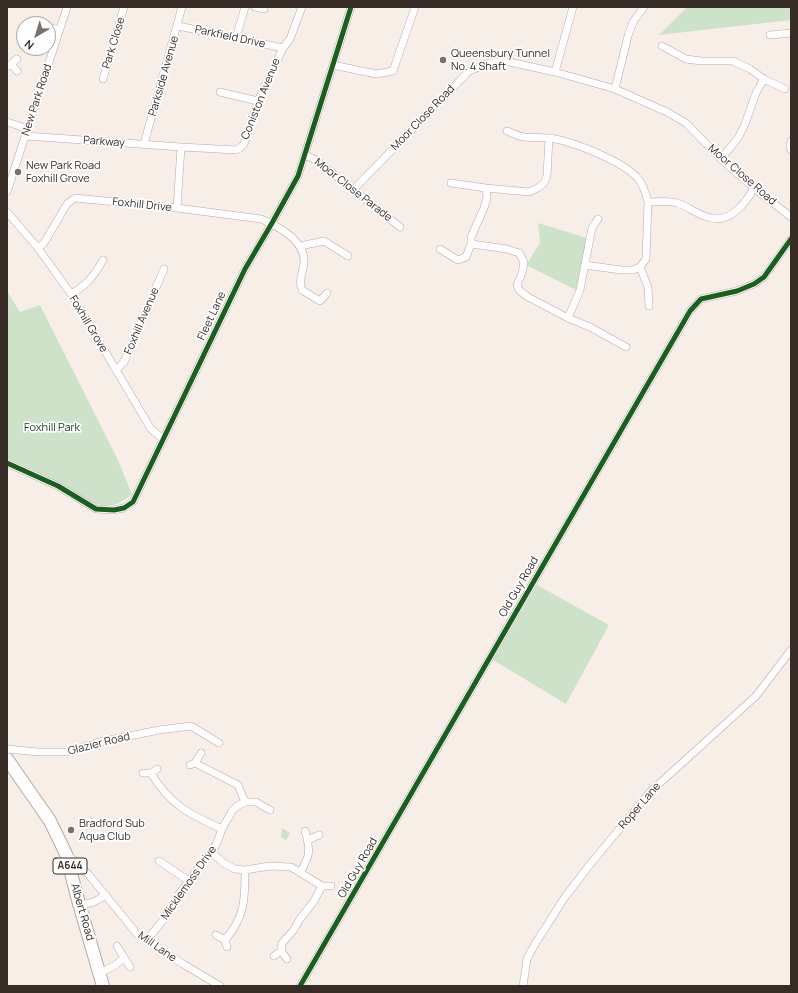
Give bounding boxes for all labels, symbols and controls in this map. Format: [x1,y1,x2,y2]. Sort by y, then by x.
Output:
north arrow [16,16,56,56]
street label: Park Close [100,16,128,70]
street label: Parkfield Drive [193,23,267,51]
street label: Parkside Avenue [146,34,182,118]
text: N [21,37,37,53]
place label: Queensbury Tunnel No. 4 Shaft [451,47,550,73]
marker: Queensbury Tunnel No. 4 Shaft [438,55,448,65]
street label: Coniston Avenue [239,57,283,141]
street label: New Park Road [19,62,55,138]
street label: Moor Close Road [388,83,458,153]
street label: Parkway [83,134,125,150]
street label: Moor Close Road [705,142,779,208]
street label: Moor Close Parade [311,156,395,224]
place label: New Park Road Foxhill Grove [26,159,101,185]
marker: New Park Road Foxhill Grove [13,167,23,177]
street label: Foxhill Drive [112,195,172,215]
street label: Foxhill Avenue [122,285,162,357]
street label: Fleet Lane [195,290,229,342]
street label: Foxhill Grove [66,293,110,355]
park label: Foxhill Park [24,421,80,435]
street label: Old Guy Road [496,554,542,620]
street label: Glazier Road [67,730,131,758]
street label: Roper Lane [616,780,664,832]
place label: Bradford Sub Aqua Club [79,817,145,843]
marker: Bradford Sub Aqua Club [66,825,76,835]
street label: Old Guy Road [335,835,381,901]
street label: Micklemoss Drive [159,843,219,923]
road number: A644 [53,858,87,874]
street label: Albert Road [68,882,96,942]
street label: Mill Lane [135,929,179,965]

